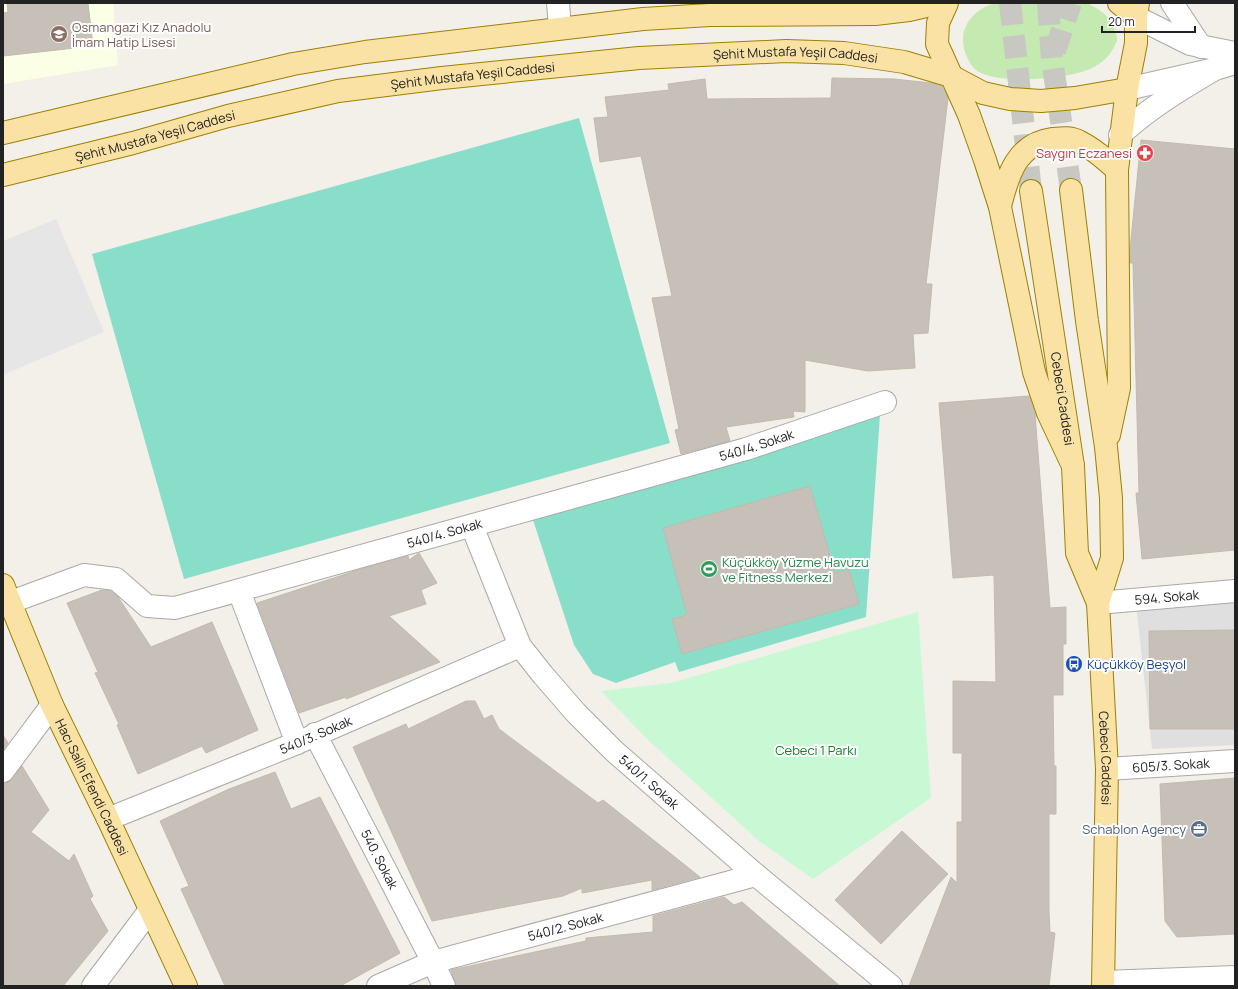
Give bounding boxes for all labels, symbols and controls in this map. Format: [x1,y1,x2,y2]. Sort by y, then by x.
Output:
scale bar [1102,8,1195,34]
text: 20 m [1108,13,1135,30]
place label: Osmangazi Kız Anadolu İmam Hatip Lisesi [72,18,211,51]
school or university icon: Osmangazi Kız Anadolu İmam Hatip Lisesi [49,24,69,44]
street label: Şehit Mustafa Yeşil Caddesi [713,42,879,67]
street label: Şehit Mustafa Yeşil Caddesi [389,58,556,93]
street label: Şehit Mustafa Yeşil Caddesi [73,106,237,166]
pharmacy icon: Saygın Eczanesi [1135,143,1155,163]
place label: Saygın Eczanesi [1036,144,1132,162]
street label: Cebeci Caddesi [1047,351,1079,447]
street label: 540/4. Sokak [717,424,796,465]
street label: 540/4. Sokak [405,514,485,552]
place label: Küçükköy Yüzme Havuzu ve Fitness Merkezi [722,553,869,586]
sports icon: Küçükköy Yüzme Havuzu ve Fitness Merkezi [699,559,719,579]
street label: 594. Sokak [1134,585,1200,609]
bus stop icon: Küçükköy Beşyol [1064,654,1084,674]
place label: Küçükköy Beşyol [1087,655,1186,673]
street label: Cebeci Caddesi [1095,710,1116,805]
street label: 540/3. Sokak [277,711,355,758]
street label: Hacı Salih Efendi Caddesi [51,716,133,859]
park label: Cebeci 1 Parkı [775,741,857,759]
street label: 540/1. Sokak [615,750,684,813]
street label: 605/3. Sokak [1132,754,1211,776]
office icon: Schablon Agency [1189,819,1209,839]
place label: Schablon Agency [1082,820,1186,838]
street label: 540. Sokak [357,826,403,893]
street label: 540/2. Sokak [526,907,605,945]

